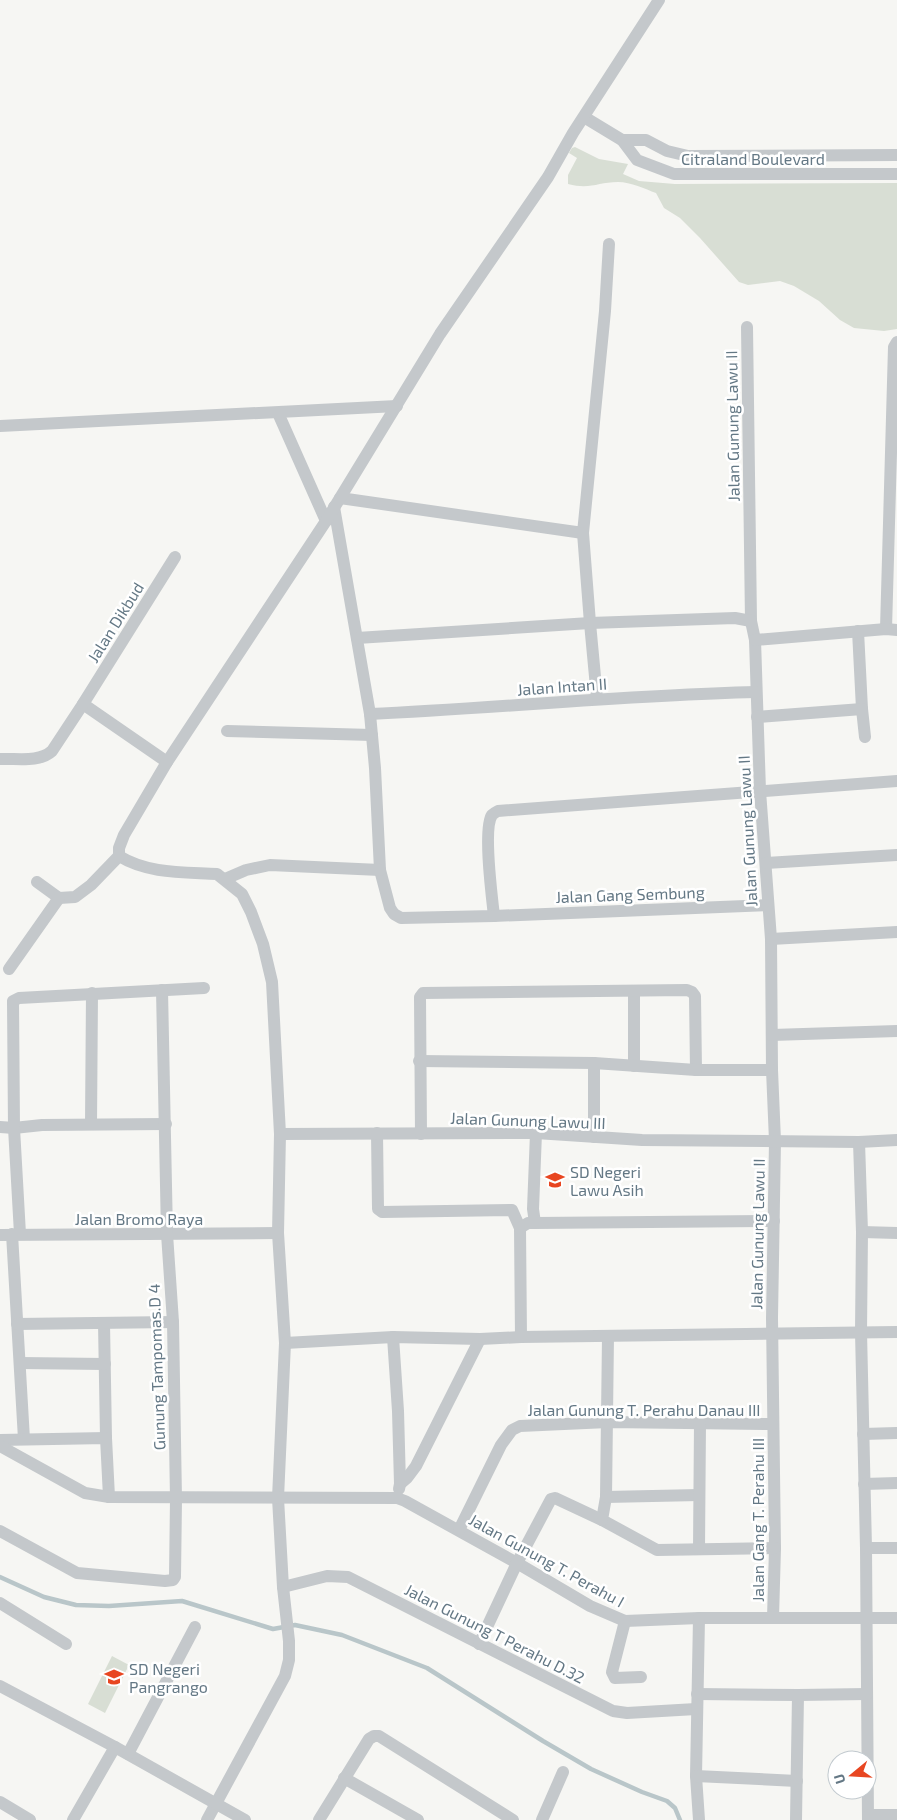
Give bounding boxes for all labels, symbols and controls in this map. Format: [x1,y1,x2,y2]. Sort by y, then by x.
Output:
street label: Citraland Boulevard [681,149,825,168]
street label: Jalan Gunung Lawu II [721,350,743,502]
street label: Jalan Dikbud [83,578,147,666]
street label: Jalan Intan II [516,673,608,699]
street label: Jalan Gunung Lawu II [734,755,760,907]
street label: Jalan Gang Sembung [555,882,705,906]
street label: Jalan Gunung Lawu III [450,1108,606,1132]
street label: Jalan Gunung Lawu II [746,1158,768,1310]
place label: SD Negeri Lawu Asih [570,1162,644,1199]
school or university icon: SD Negeri Lawu Asih [544,1169,566,1191]
street label: Jalan Bromo Raya [75,1209,203,1228]
street label: Gunung Tampomas.D 4 [144,1283,168,1451]
street label: Jalan Gunung T. Perahu Danau III [527,1400,761,1419]
street label: Jalan Gang T. Perahu III [748,1438,767,1602]
street label: Jalan Gunung T. Perahu I [466,1509,628,1611]
street label: Jalan Gunung T Perahu D.32 [402,1579,588,1687]
place label: SD Negeri Pangrango [129,1659,208,1696]
school or university icon: SD Negeri Pangrango [103,1666,125,1688]
north arrow [827,1750,877,1800]
text: U [830,1772,849,1786]

